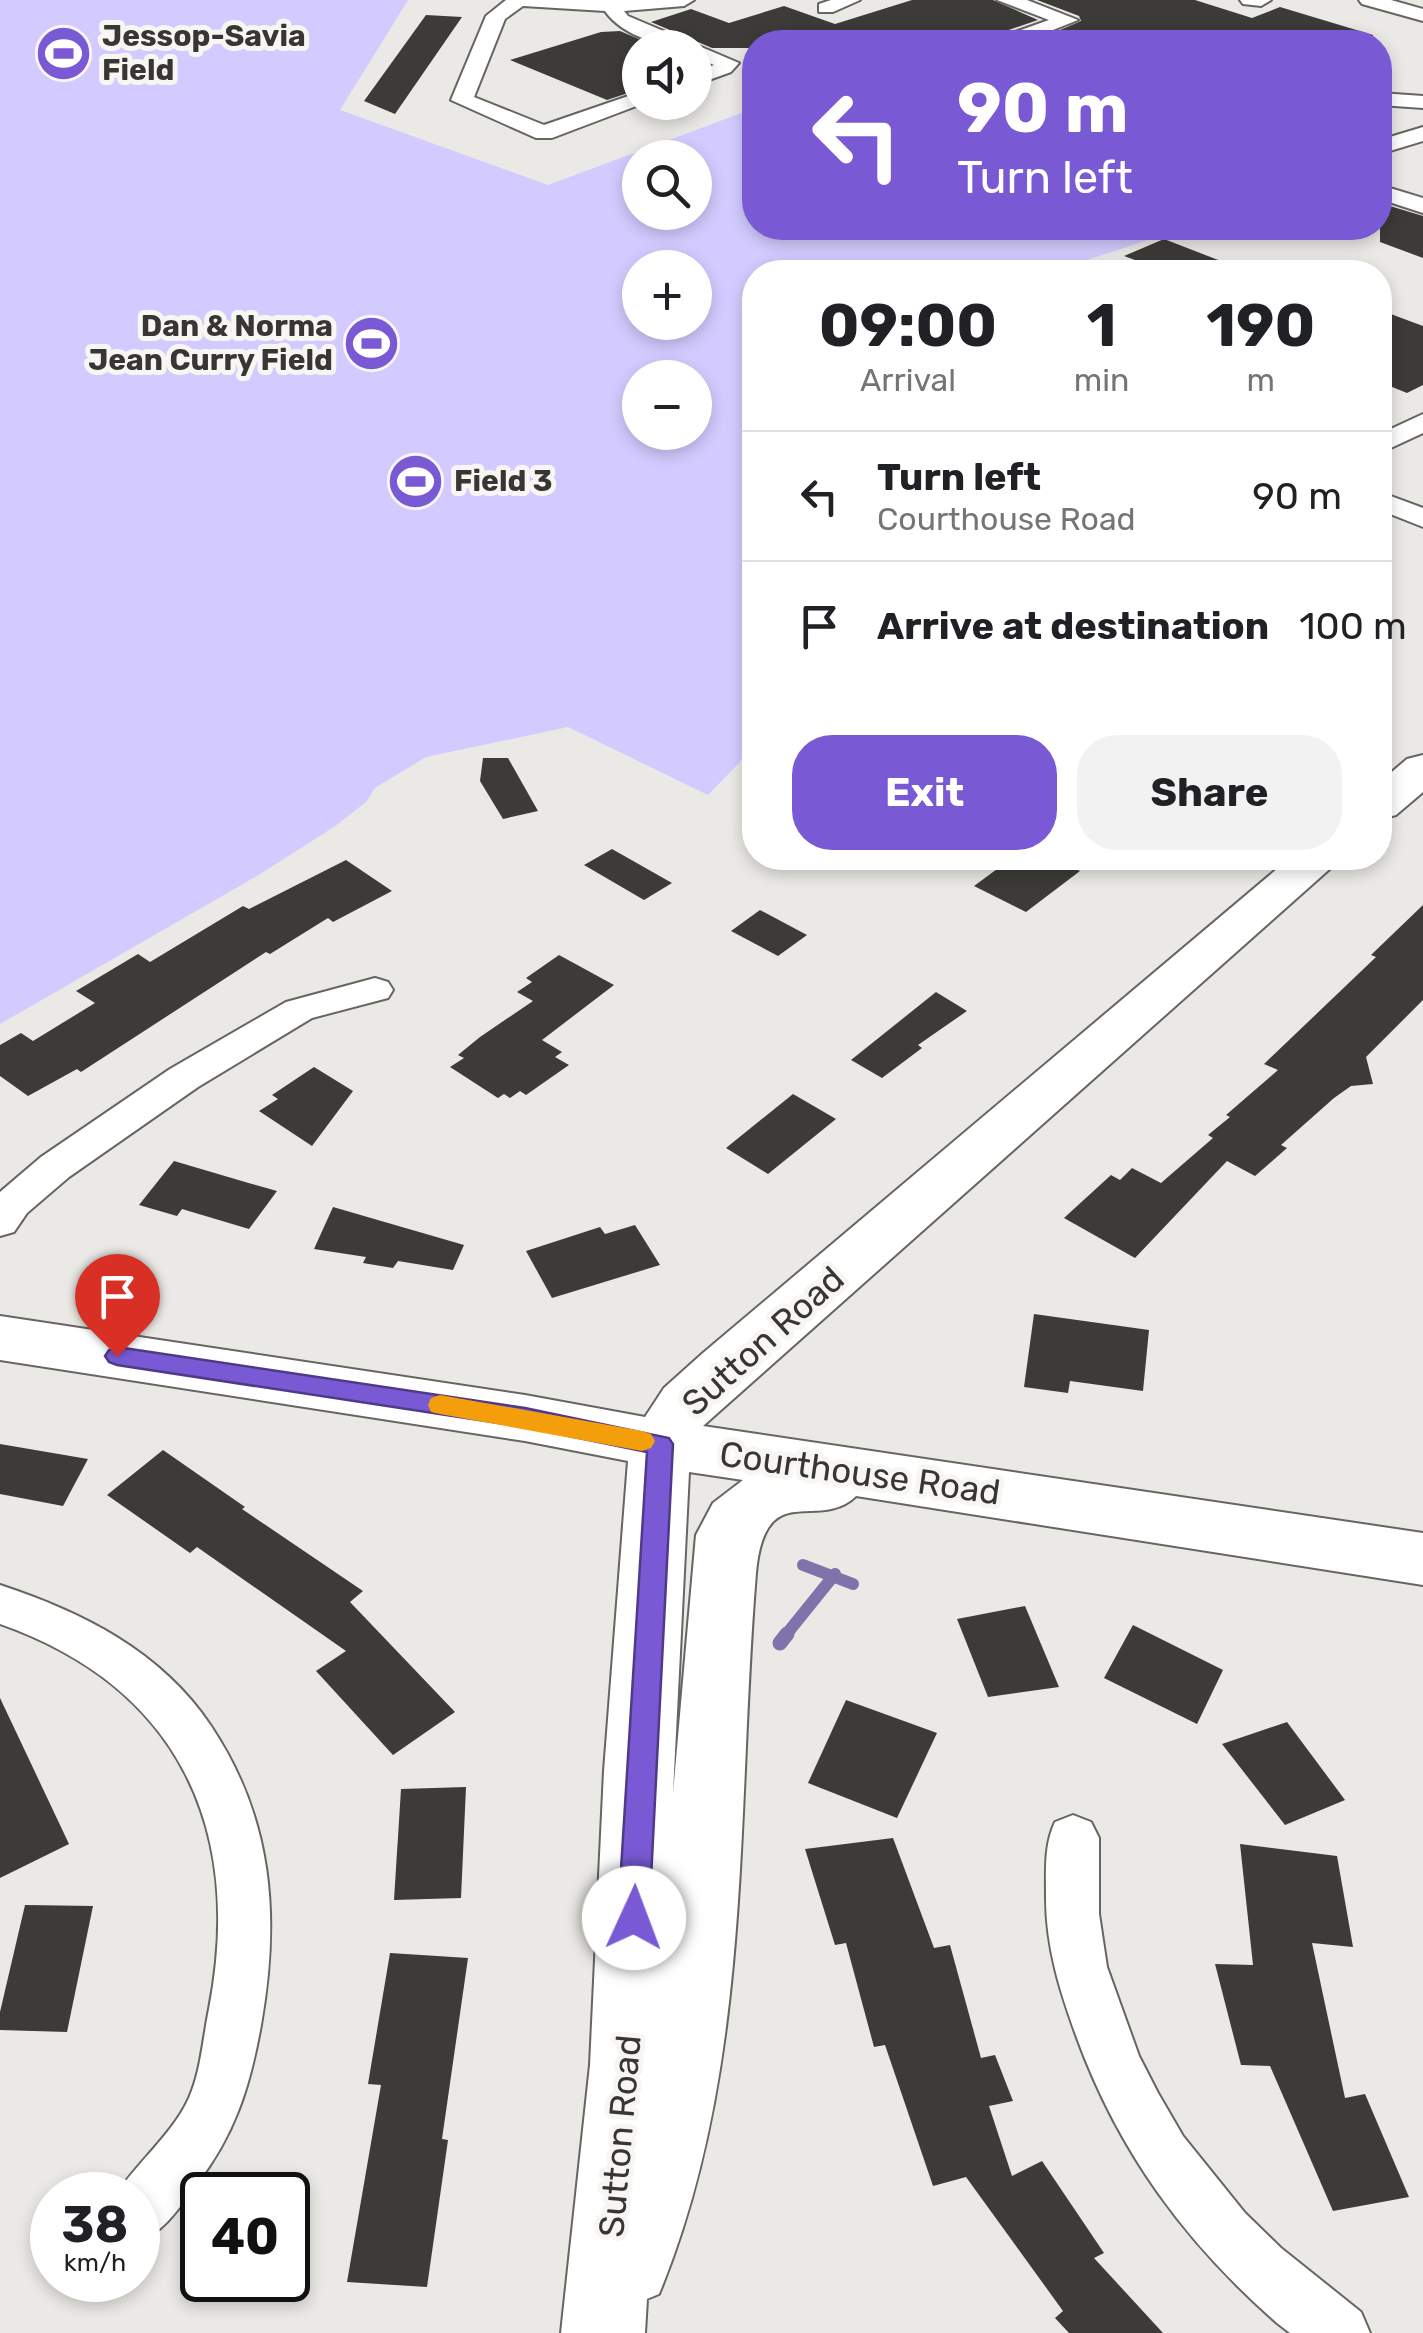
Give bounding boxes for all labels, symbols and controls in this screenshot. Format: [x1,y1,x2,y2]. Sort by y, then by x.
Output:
place label: Jessop-Savia Field [102,18,306,88]
sports icon: Jessop-Savia Field [33,23,93,83]
map controls [622,30,712,450]
button: sound [622,30,712,120]
text: 90 m [957,67,1129,150]
icon: left [792,70,922,200]
button: search [622,140,712,230]
text: Turn left [957,151,1133,204]
button: + [622,250,712,340]
text: 09:00 [819,290,997,361]
text: 1 [1087,290,1117,361]
text: 190 [1206,290,1315,361]
place label: Dan & Norma Jean Curry Field [88,308,333,378]
sports icon: Dan & Norma Jean Curry Field [342,313,402,373]
button: − [622,360,712,450]
text: Arrival [860,361,956,399]
text: min [1074,361,1129,399]
text: m [1246,361,1275,399]
sports icon: Field 3 [385,451,445,511]
text: Turn left [877,454,1041,500]
place label: Field 3 [454,463,553,499]
icon: left [792,469,847,524]
text: 90 m [1252,473,1342,519]
text: Courthouse Road [877,500,1136,538]
icon: arrive [792,599,847,654]
text: Arrive at destination [877,603,1269,649]
text: 100 m [1299,603,1407,649]
button: Exit [792,735,1057,850]
button: Share [1077,735,1342,850]
pin [75,1254,160,1357]
street label: Sutton Road [674,1257,852,1425]
icon: arrive [90,1269,145,1324]
street label: Courthouse Road [717,1433,1003,1513]
position arrow [582,1866,686,1970]
street label: Sutton Road [590,2033,650,2239]
speed limit sign: 40 [180,2172,310,2302]
text: 38 [62,2195,128,2255]
text: km/h [64,2248,126,2277]

